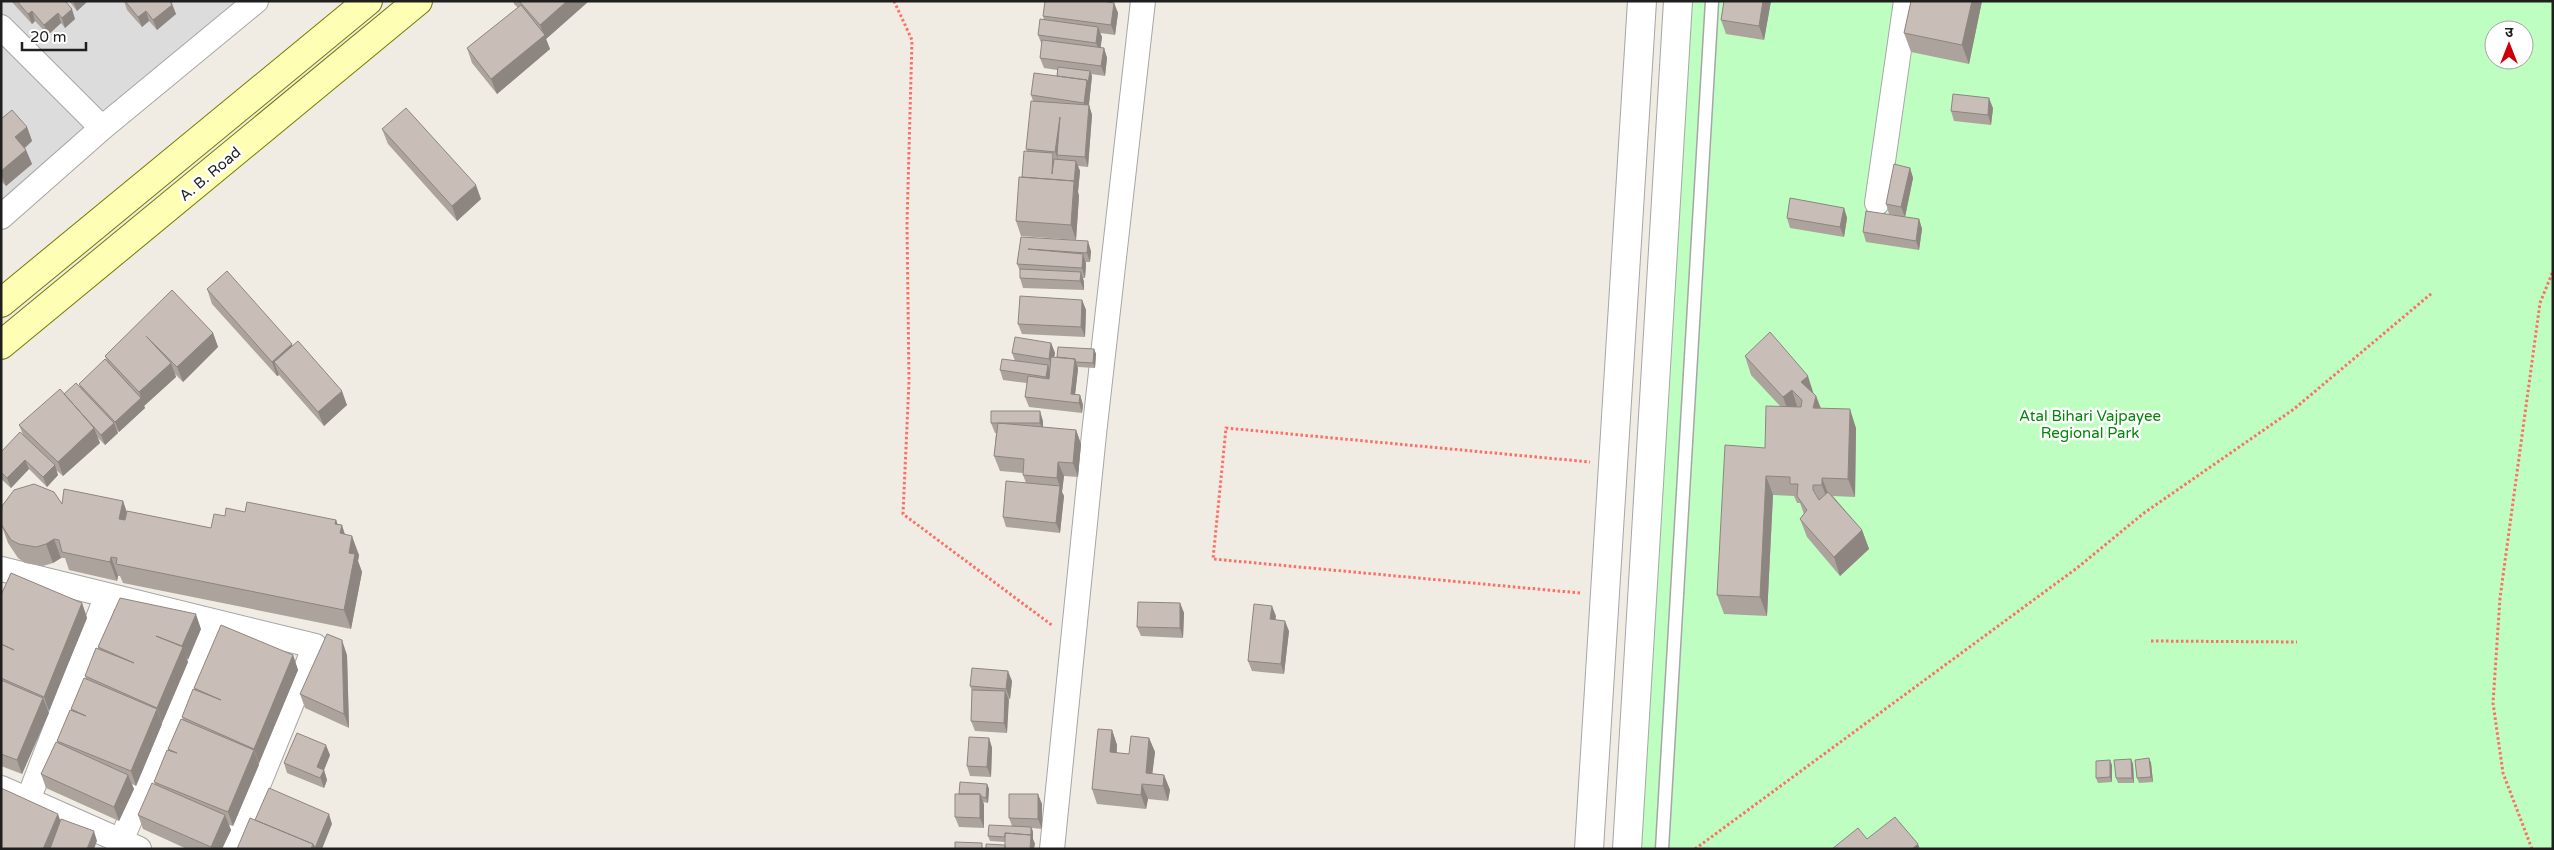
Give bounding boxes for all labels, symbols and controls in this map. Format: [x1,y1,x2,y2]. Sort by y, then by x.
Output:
scale bar [22,20,86,52]
north arrow [2484,20,2534,70]
text: उ [2505,24,2514,41]
text: 20 m [30,28,67,46]
street label: A. B. Road [176,143,244,205]
park label: Atal Bihari Vajpayee Regional Park [2019,407,2161,442]

